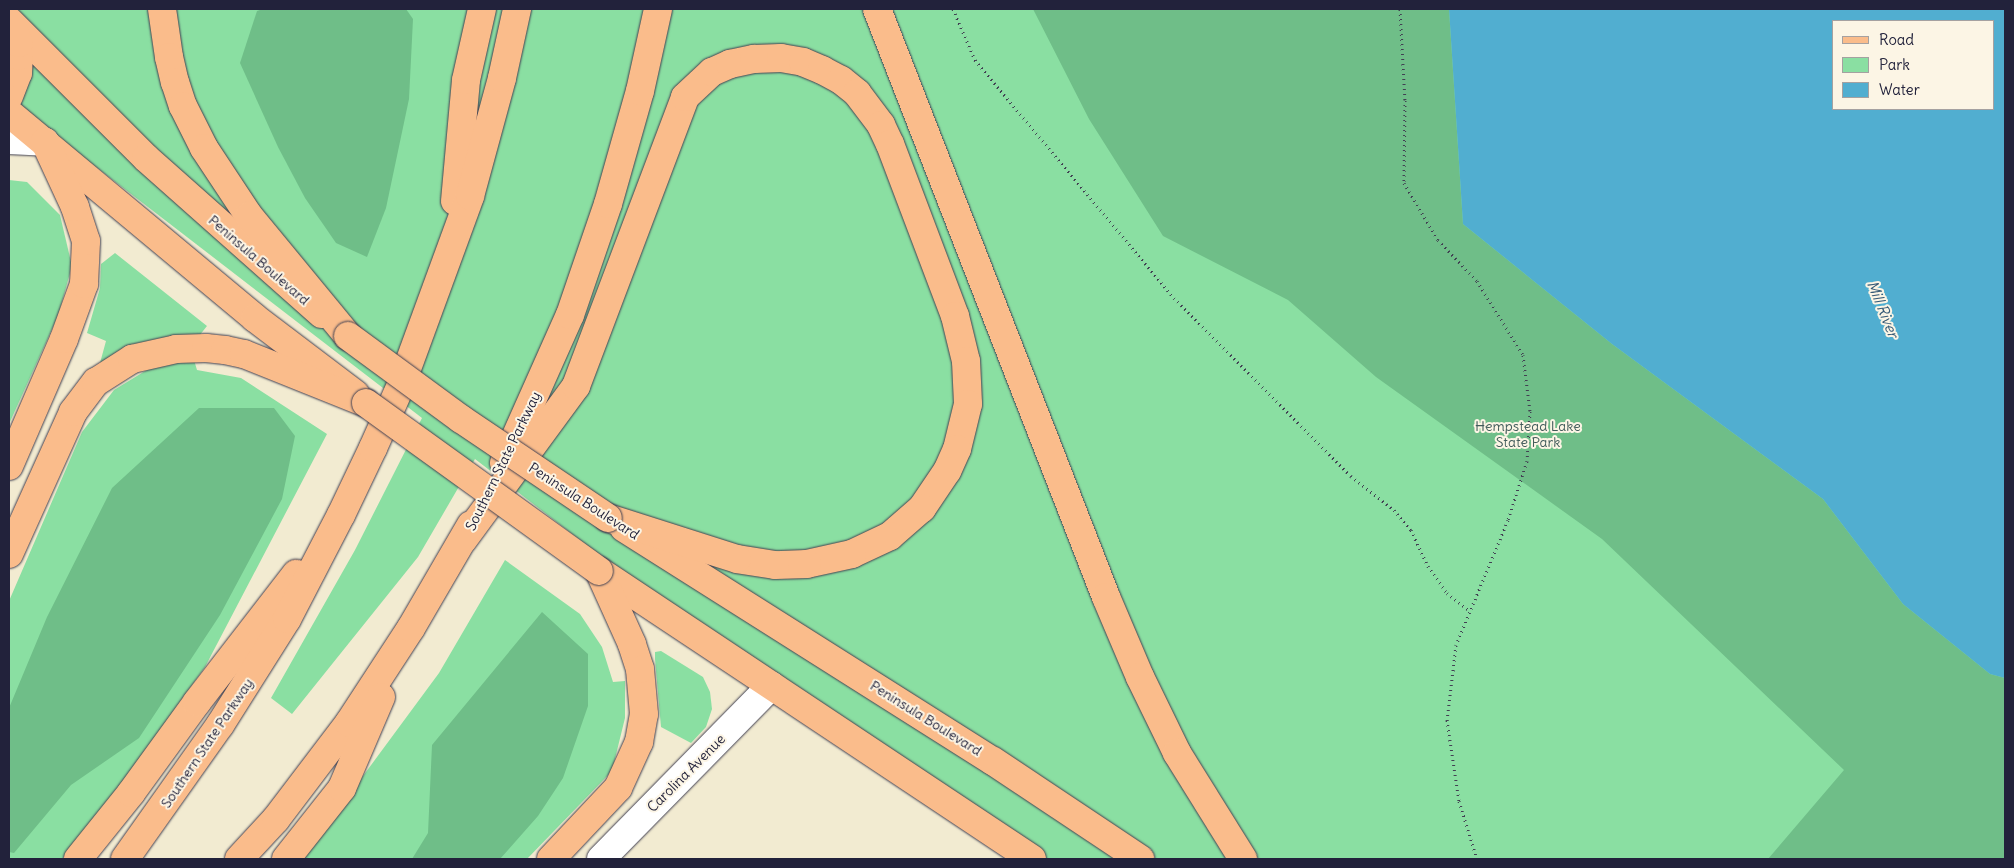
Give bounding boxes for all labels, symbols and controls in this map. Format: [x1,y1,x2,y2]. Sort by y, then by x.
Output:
legend [1832,20,1994,110]
text: Road [1879,30,1914,49]
text: Park [1879,55,1910,74]
text: Water [1879,80,1920,99]
street label: Peninsula Boulevard [205,212,313,308]
water label: Mill River [1863,278,1903,340]
street label: Southern State Parkway [462,389,544,533]
park label: Hempstead Lake State Park [1475,418,1581,451]
street label: Peninsula Boulevard [526,459,642,543]
street label: Southern State Parkway [157,675,257,811]
street label: Peninsula Boulevard [867,677,985,759]
street label: Carolina Avenue [644,731,728,815]

